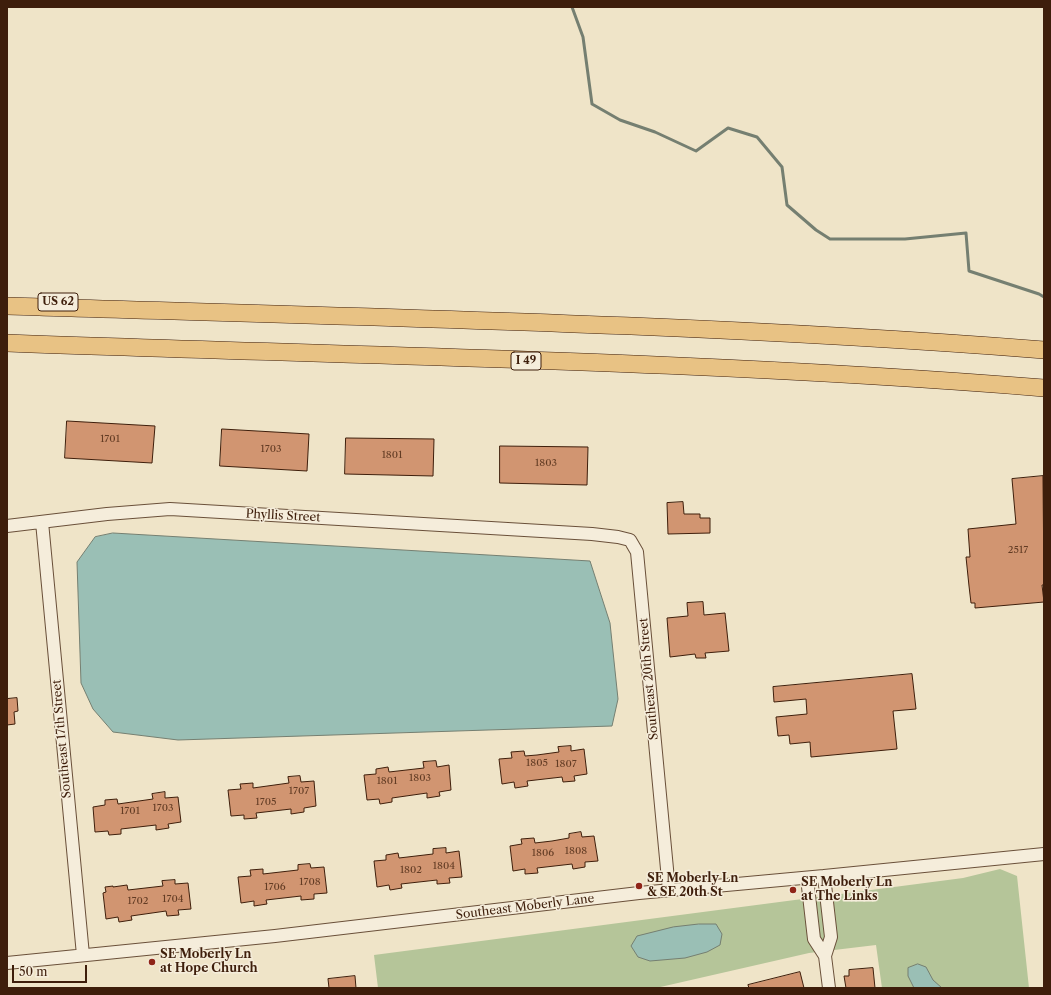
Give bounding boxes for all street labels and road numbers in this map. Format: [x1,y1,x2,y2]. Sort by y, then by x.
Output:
road number: US 62 [38,293,78,311]
road number: I 49 [511,352,541,370]
street label: Phyllis Street [245,507,321,525]
street label: Southeast 20th Street [636,617,662,741]
street label: Southeast 17th Street [50,679,74,799]
street label: Southeast Moberly Lane [455,891,595,923]

